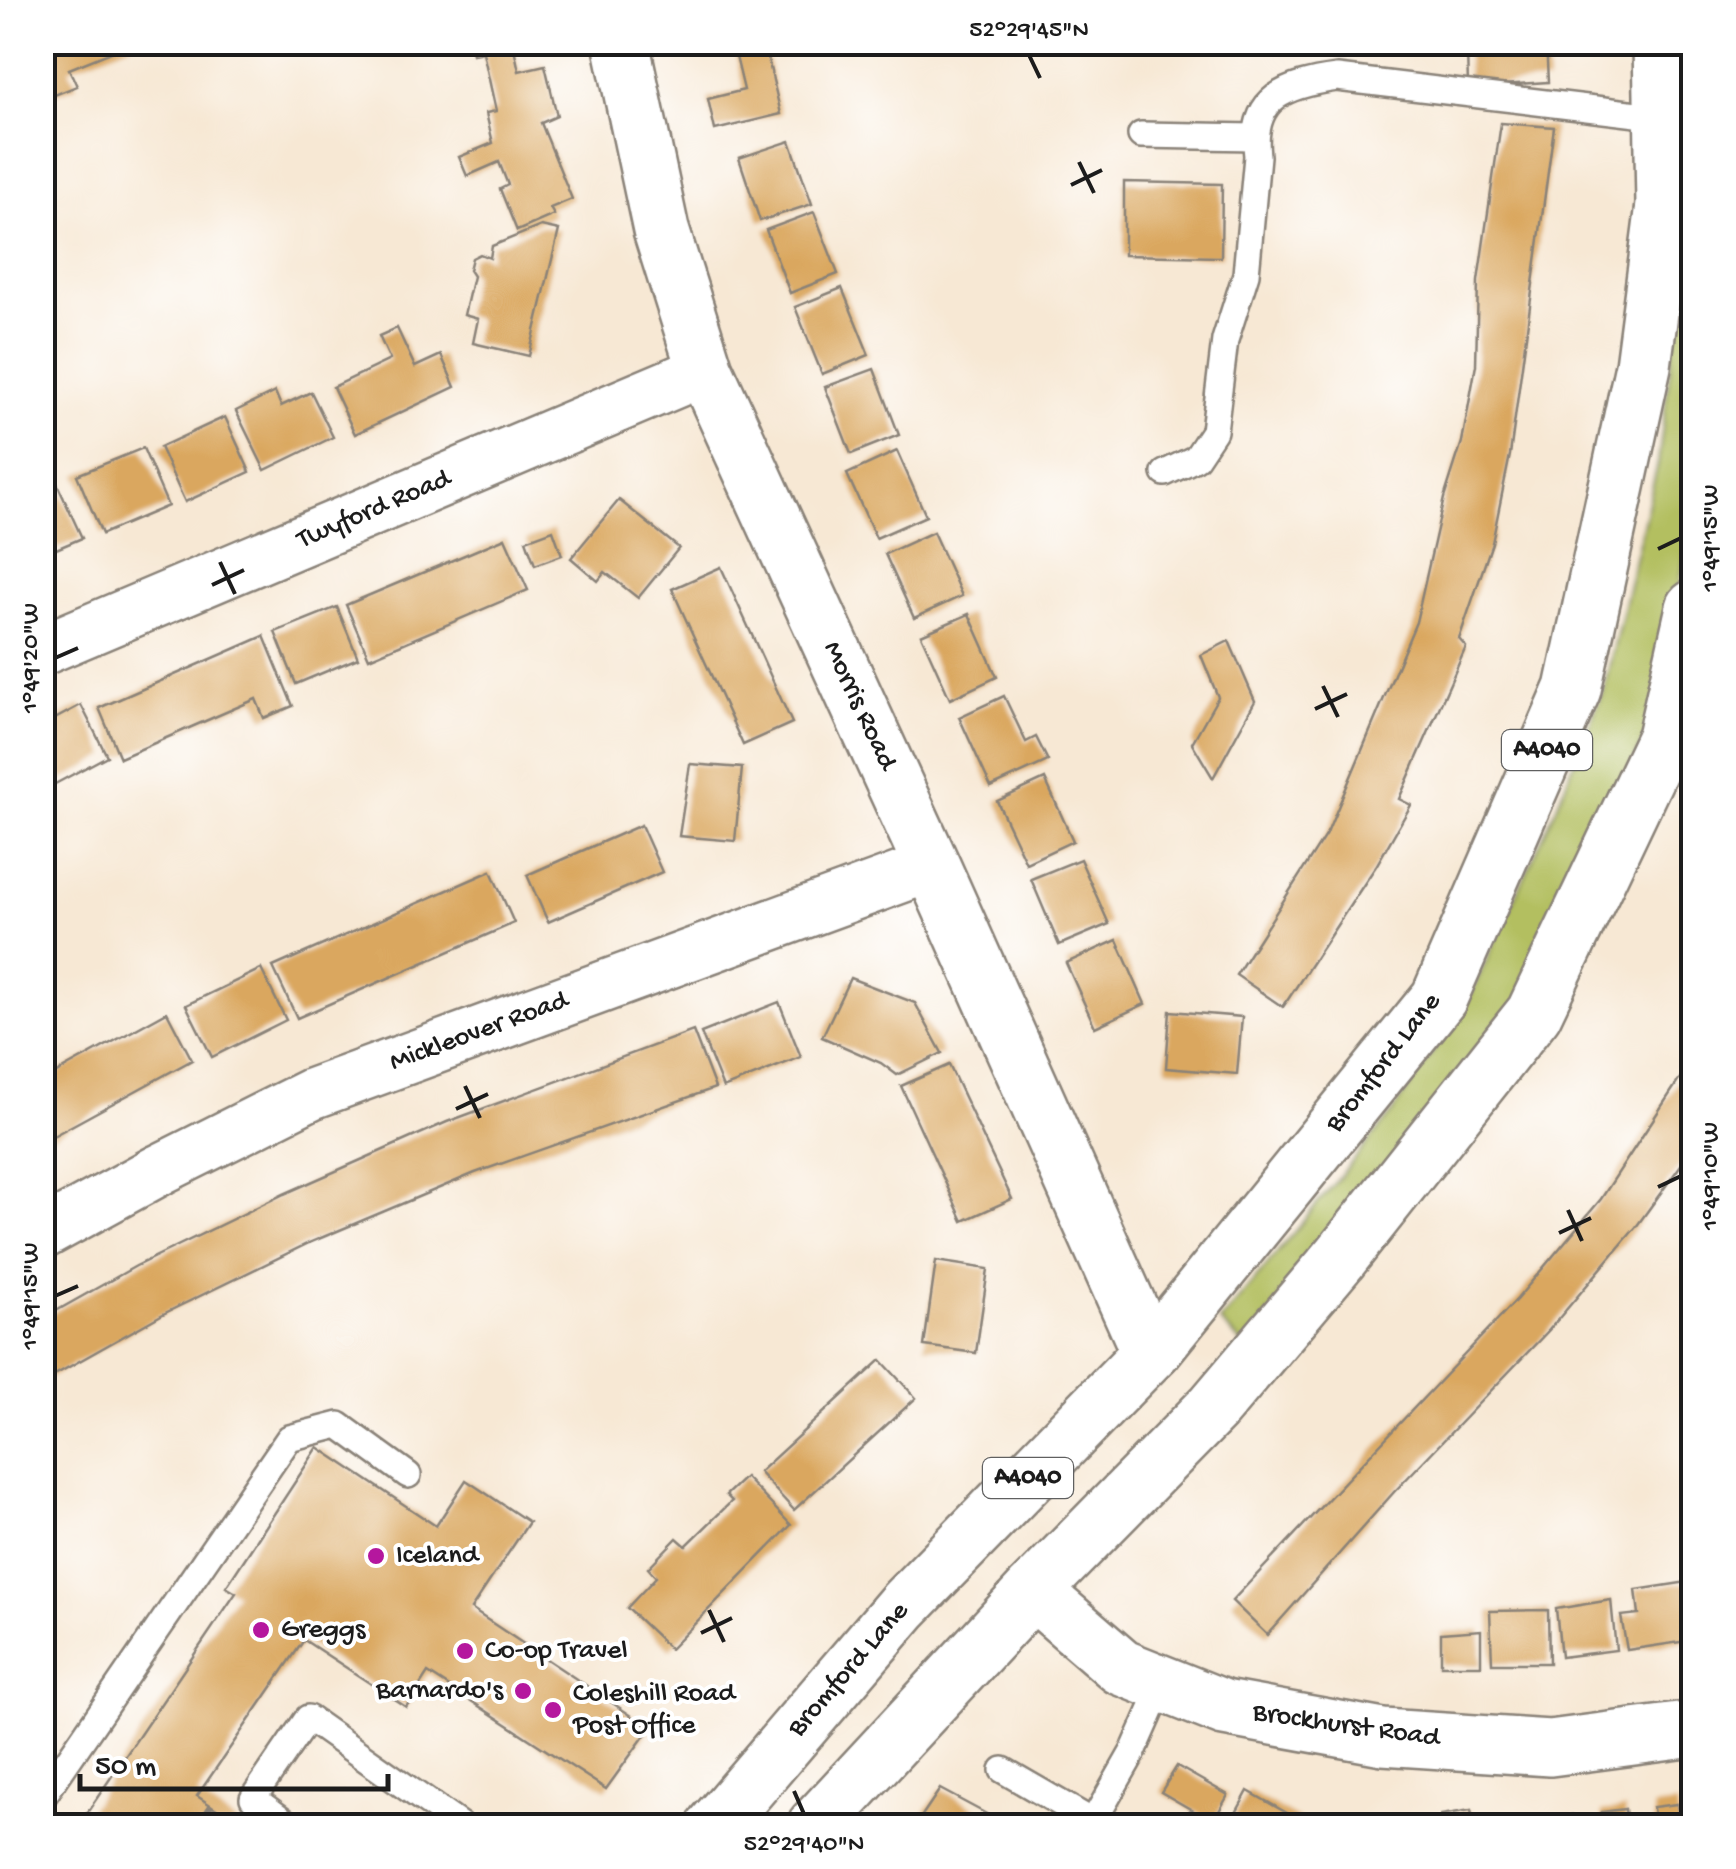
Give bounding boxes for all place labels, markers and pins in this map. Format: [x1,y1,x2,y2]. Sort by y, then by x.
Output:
place label: Iceland [396,1540,481,1573]
marker: Iceland [365,1545,387,1567]
place label: Greggs [281,1614,366,1647]
marker: Greggs [250,1619,272,1641]
place label: Co-op Travel [485,1635,628,1668]
marker: Co-op Travel [454,1640,476,1662]
place label: Barnardo's [375,1675,504,1708]
place label: Coleshill Road Post Office [572,1678,737,1743]
marker: Barnardo's [512,1680,534,1702]
marker: Coleshill Road Post Office [542,1699,564,1721]

